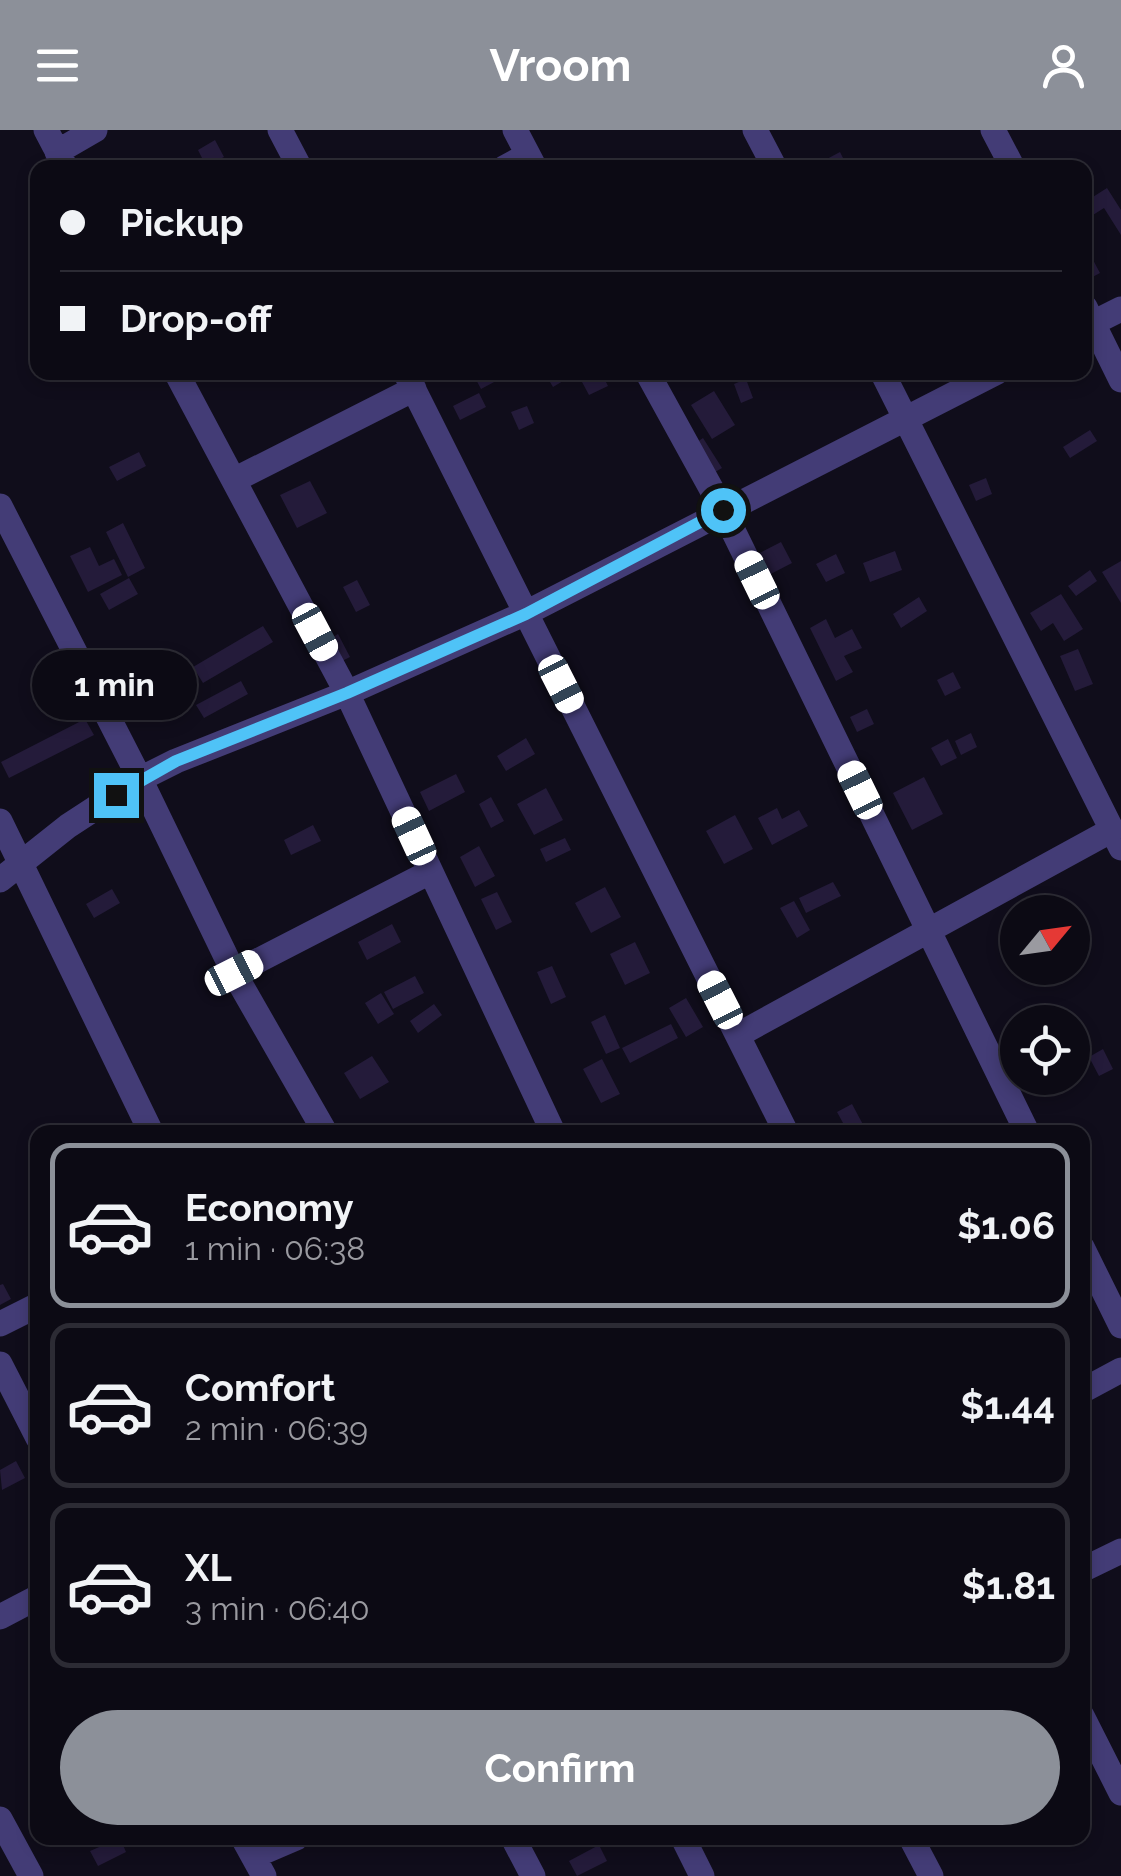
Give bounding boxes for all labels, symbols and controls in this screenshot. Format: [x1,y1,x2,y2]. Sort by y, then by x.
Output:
icon: menu [30,38,85,93]
icon: person [1036,38,1091,93]
text: Vroom [489,39,632,92]
text: Pickup [120,200,244,245]
text: Drop-off [120,296,272,341]
route start [701,488,746,533]
car [730,546,784,614]
car [288,598,342,666]
callout: 1 min [34,650,198,720]
car [534,650,588,718]
text: 1 min [74,666,155,703]
car [833,756,887,824]
route end [94,773,139,818]
car [388,802,440,870]
north arrow [1000,895,1090,985]
map controls [1000,895,1090,1095]
car [200,946,268,1000]
car [693,966,747,1034]
button: locate [1000,1005,1090,1095]
icon: car [65,1181,155,1271]
text: Economy [185,1185,354,1230]
text: $1.06 [957,1203,1055,1248]
text: 1 min · 06:38 [185,1230,365,1267]
icon: car [65,1361,155,1451]
text: Comfort [185,1365,335,1410]
text: $1.44 [960,1383,1055,1428]
text: 2 min · 06:39 [185,1410,368,1447]
icon: car [65,1541,155,1631]
text: XL [185,1545,232,1590]
text: $1.81 [962,1563,1055,1608]
text: 3 min · 06:40 [185,1590,370,1627]
button: Confirm [60,1710,1060,1825]

